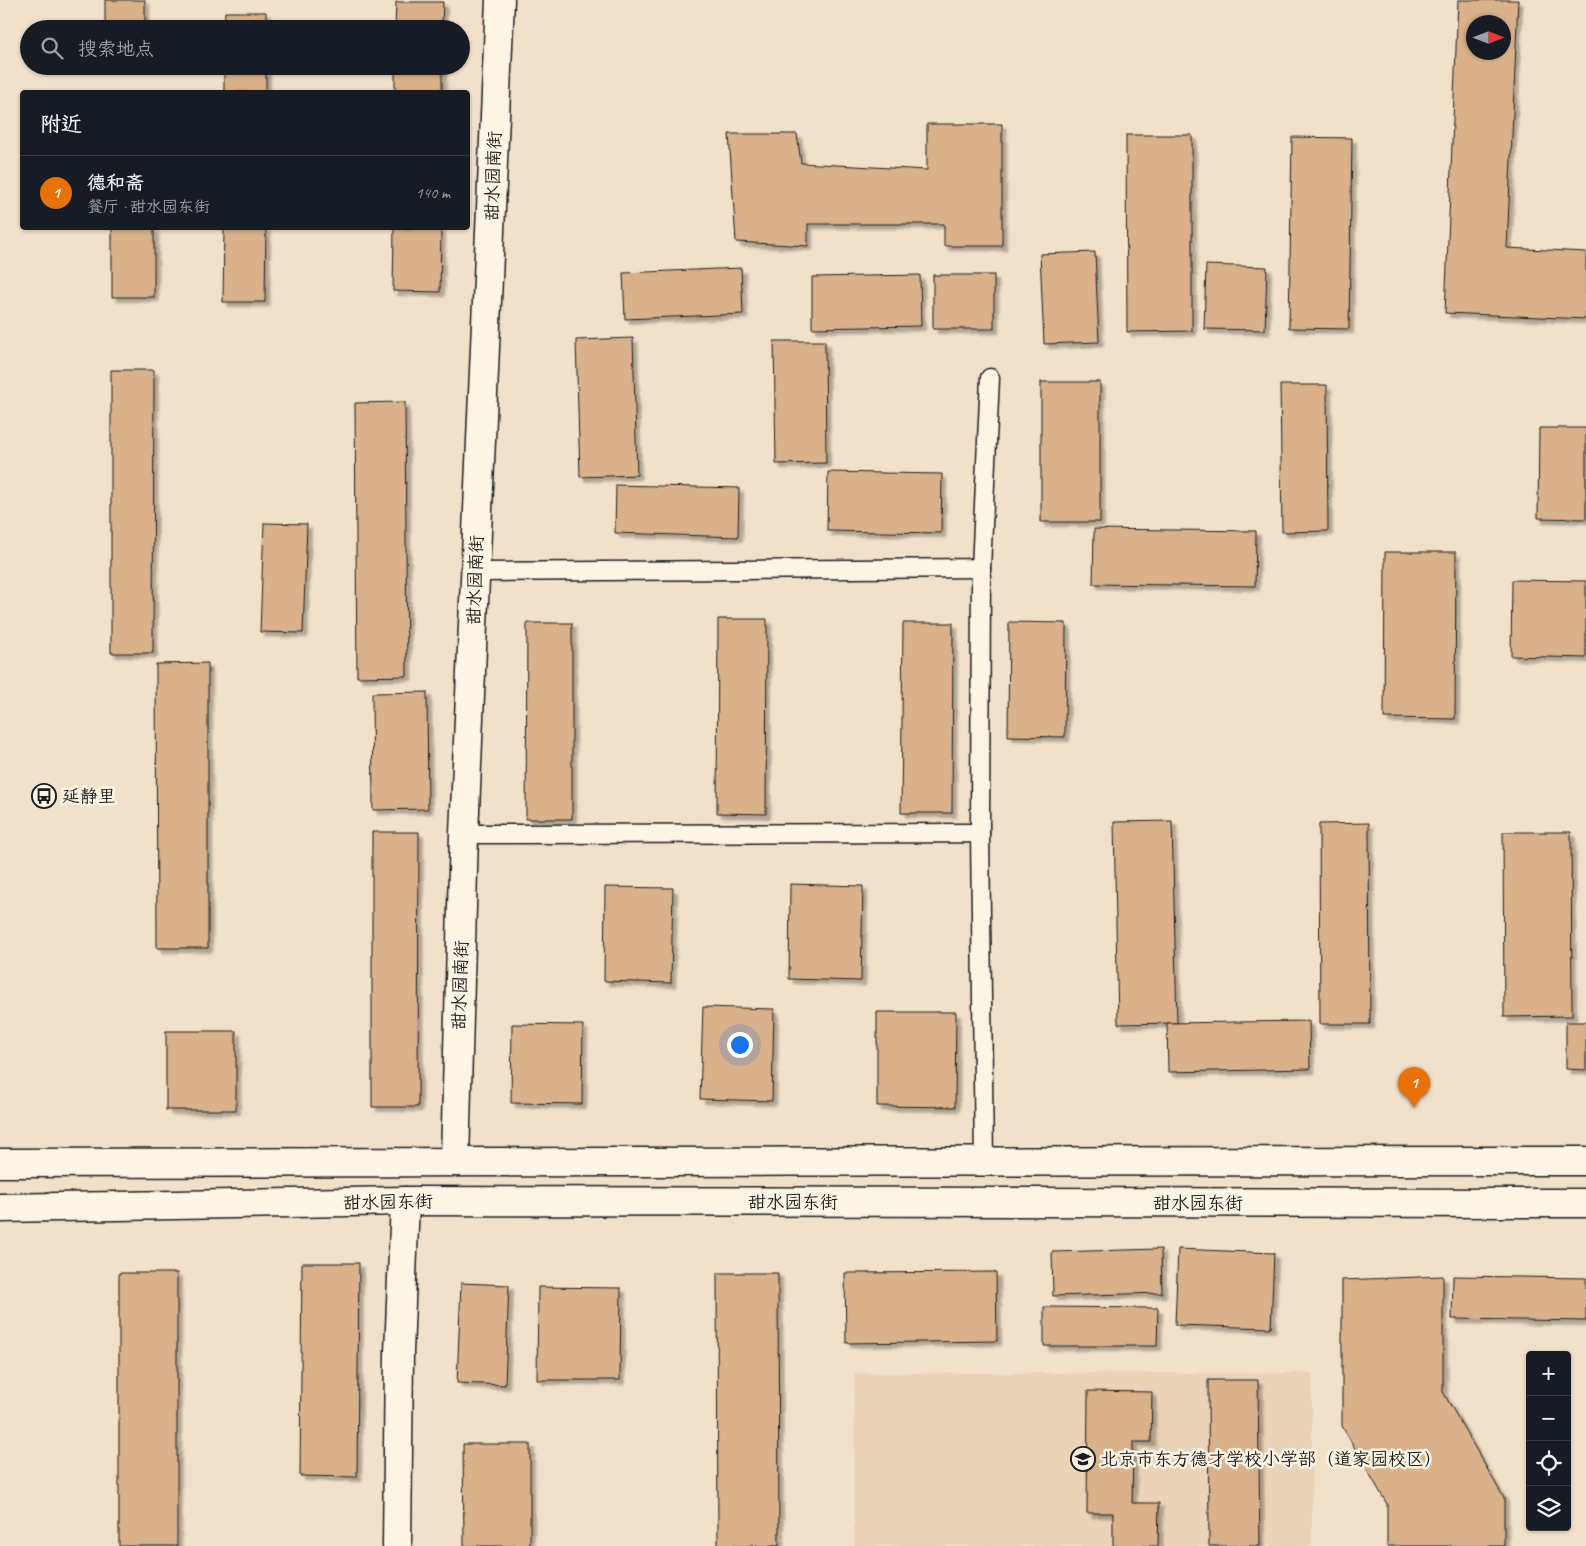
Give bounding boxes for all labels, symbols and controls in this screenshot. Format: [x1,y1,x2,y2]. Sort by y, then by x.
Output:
north arrow [1466,15,1511,60]
search box [20,20,470,75]
icon: search [38,34,66,62]
text: 搜索地点 [78,37,154,61]
text: 附近 [40,111,82,137]
street label: 甜水园南街 [480,131,506,221]
text: 德和斋 [87,171,144,195]
text: 1 [52,183,60,203]
text: 140 m [416,183,450,203]
text: 餐厅 · 甜水园东街 [87,197,210,217]
street label: 甜水园南街 [462,535,488,625]
bus stop icon: 延静里 [31,783,57,809]
place label: 延静里 [62,785,116,807]
street label: 甜水园南街 [447,940,473,1030]
your location [727,1032,753,1058]
pin: 1 [1398,1067,1430,1108]
street label: 甜水园东街 [343,1190,433,1214]
street label: 甜水园东街 [748,1191,838,1213]
street label: 甜水园东街 [1153,1192,1243,1214]
map controls [1526,1351,1571,1531]
button: + [1526,1351,1571,1396]
button: − [1526,1396,1571,1441]
button: locate [1526,1441,1571,1486]
school or university icon: 北京市东方德才学校小学部（道家园校区） [1070,1446,1096,1472]
place label: 北京市东方德才学校小学部（道家园校区） [1100,1448,1442,1470]
button: layers [1526,1486,1571,1531]

